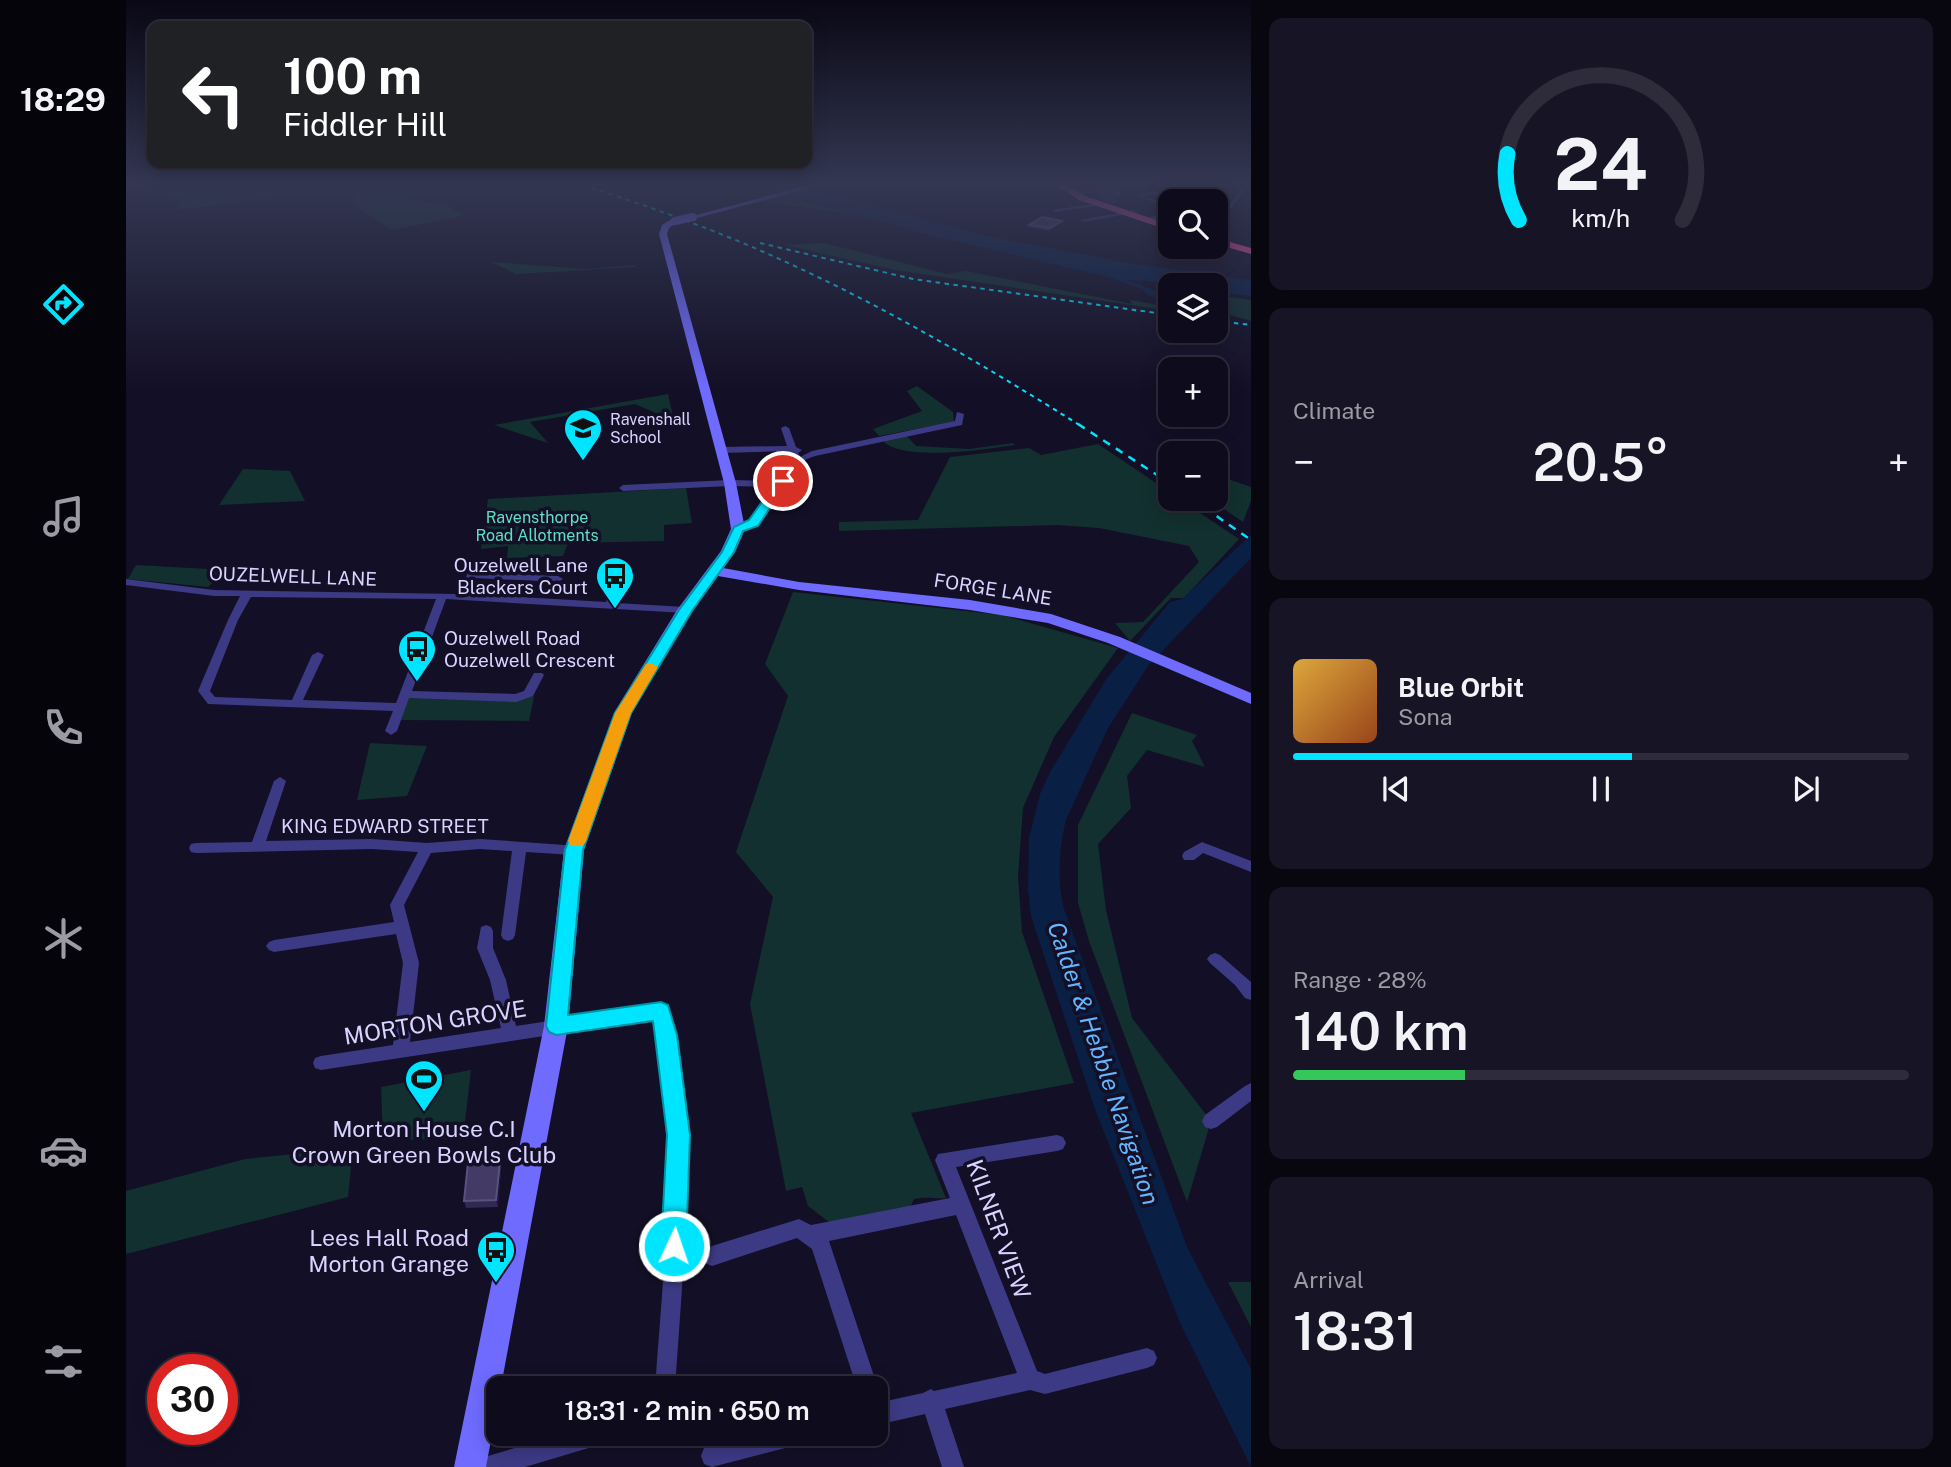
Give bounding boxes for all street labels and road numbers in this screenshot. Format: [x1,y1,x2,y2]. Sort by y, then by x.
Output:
street label: OUZELWELL LANE [209,562,377,590]
street label: FORGE LANE [932,569,1054,609]
street label: KING EDWARD STREET [281,815,489,837]
street label: MORTON GROVE [342,994,528,1050]
street label: KILNER VIEW [961,1156,1037,1302]

